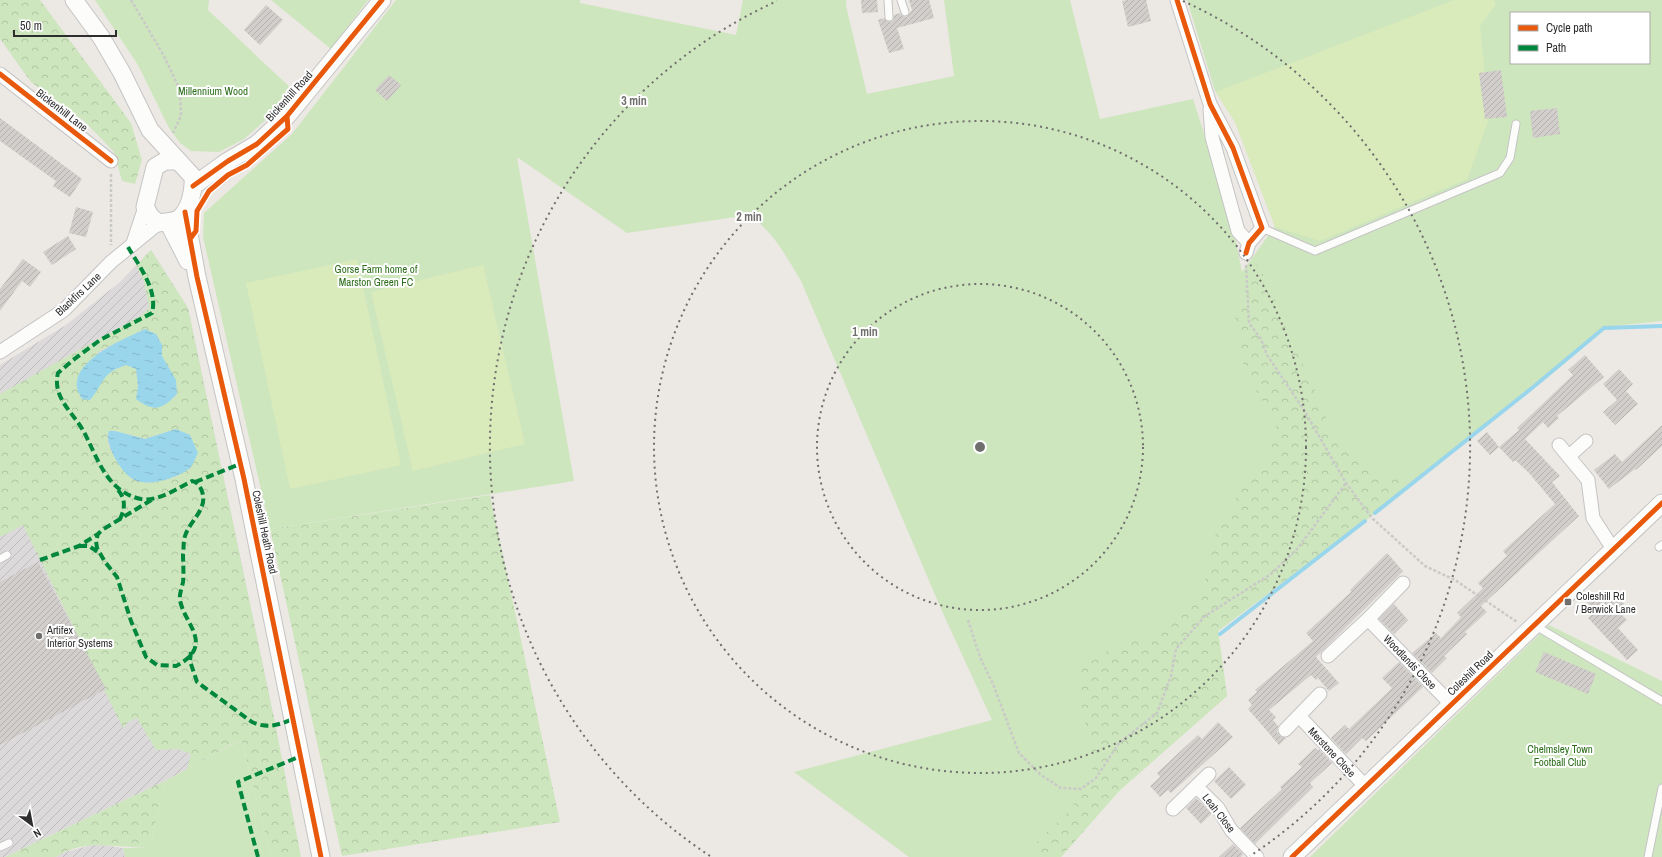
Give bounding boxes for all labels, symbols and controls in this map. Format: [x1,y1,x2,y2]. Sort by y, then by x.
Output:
scale bar [14,12,116,38]
legend [1510,12,1650,64]
text: 50 m [20,18,42,34]
text: Cycle path [1546,20,1593,36]
text: Path [1546,40,1566,56]
street label: Bickenhill Road [263,68,315,124]
park label: Millennium Wood [178,84,248,98]
street label: Bickenhill Lane [33,85,91,135]
text: 3 min [621,93,647,109]
text: 2 min [736,209,762,225]
park label: Gorse Farm home of Marston Green FC [335,262,418,289]
street label: Blackfirs Lane [52,269,104,319]
text: 1 min [852,324,878,340]
centre of rings [973,440,987,454]
street label: Coleshill Heath Road [249,489,281,575]
place label: Coleshill Rd / Berwick Lane [1576,589,1636,616]
marker: Coleshill Rd / Berwick Lane [1563,597,1573,607]
place label: Artifex Interior Systems [46,623,113,650]
marker: Artifex Interior Systems [34,631,44,641]
street label: Woodlands Close [1380,632,1440,692]
street label: Coleshill Road [1444,648,1496,698]
street label: Merstone Close [1305,724,1359,780]
park label: Chelmsley Town Football Club [1527,742,1593,769]
street label: Leah Close [1199,791,1239,835]
north arrow [12,805,52,845]
text: N [31,826,44,841]

